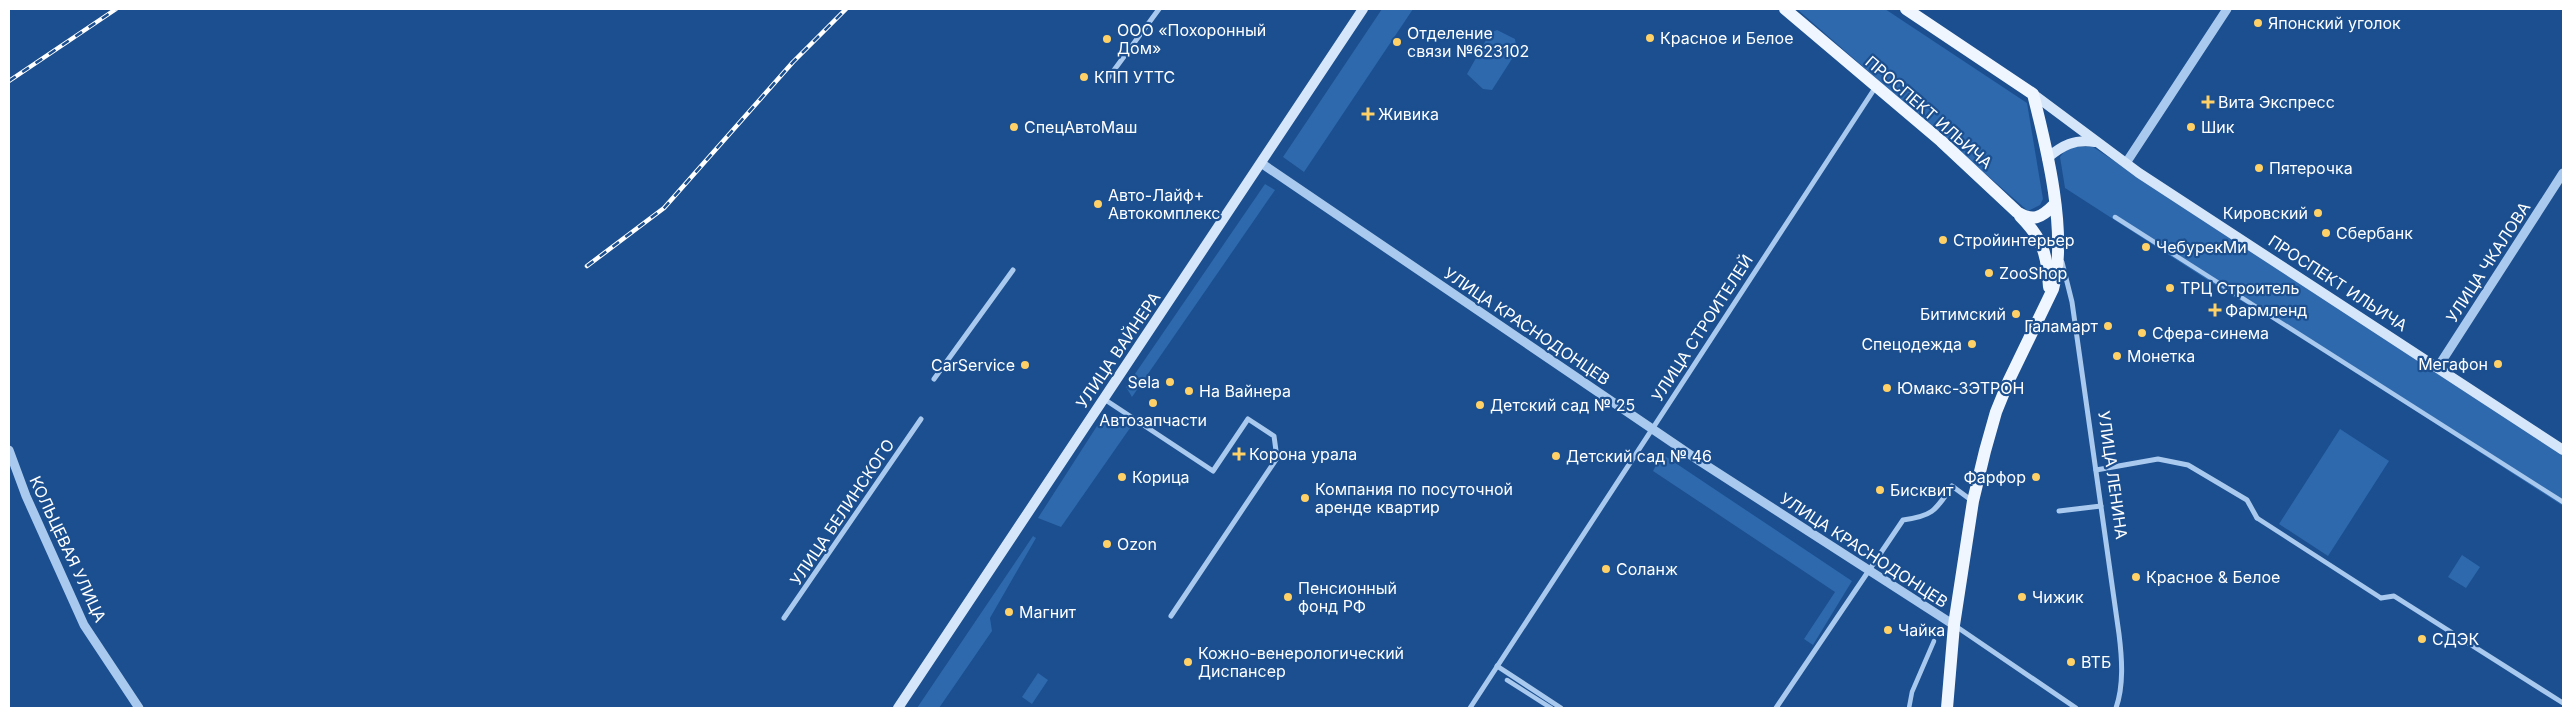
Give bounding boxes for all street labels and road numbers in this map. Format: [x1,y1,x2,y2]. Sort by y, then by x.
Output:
street label: ПРОСПЕКТ ИЛЬИЧА [1861,51,1997,173]
street label: УЛИЦА ЧКАЛОВА [2442,198,2534,326]
street label: ПРОСПЕКТ ИЛЬИЧА [2265,231,2411,335]
street label: УЛИЦА СТРОИТЕЛЕЙ [1647,251,1757,405]
street label: УЛИЦА КРАСНОДОНЦЕВ [1440,263,1614,389]
street label: УЛИЦА ВАЙНЕРА [1072,288,1164,412]
street label: УЛИЦА ЛЕНИНА [2094,409,2132,541]
street label: УЛИЦА БЕЛИНСКОГО [786,435,898,589]
street label: КОЛЬЦЕВАЯ УЛИЦА [25,473,111,625]
street label: УЛИЦА КРАСНОДОНЦЕВ [1776,488,1952,612]

